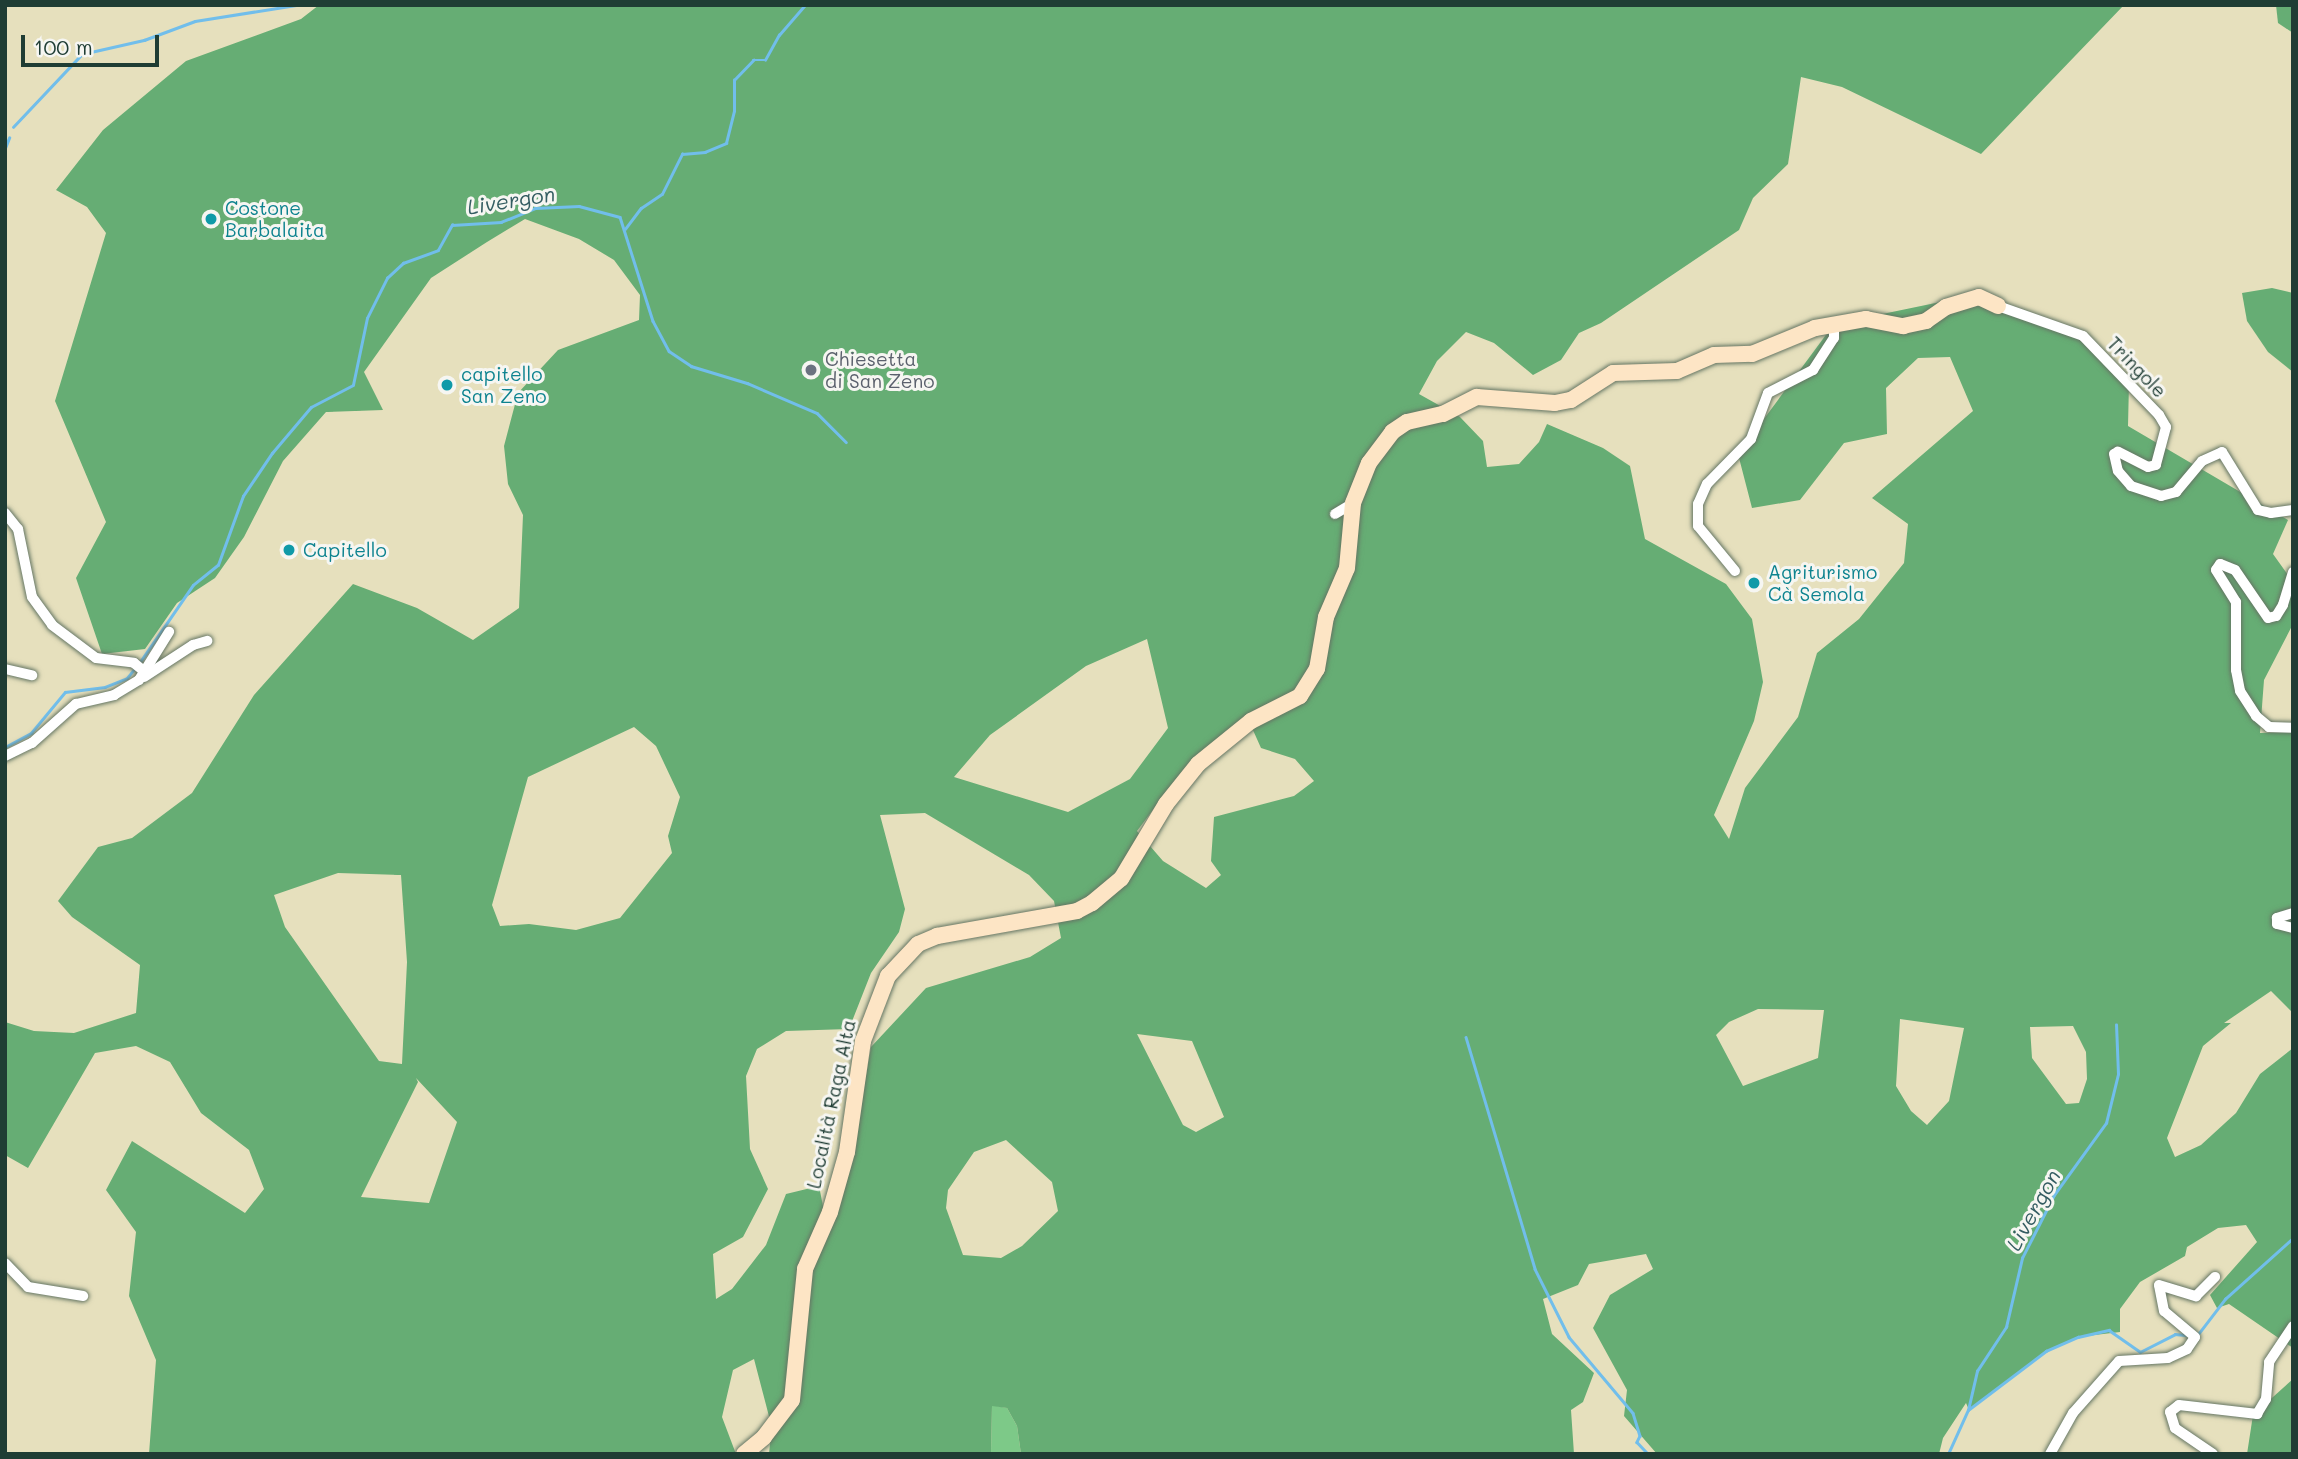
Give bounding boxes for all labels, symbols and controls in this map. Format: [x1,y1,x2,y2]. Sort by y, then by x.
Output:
scale bar [24,21,163,65]
text: 100 m [34,33,93,60]
water label: Livergon [465,181,557,219]
place label: Costone Barbalaita [225,197,325,241]
marker: Costone Barbalaita [203,211,219,227]
street label: Tringole [2103,332,2171,402]
place label: Chiesetta di San Zeno [825,348,934,392]
marker: Chiesetta di San Zeno [803,362,819,378]
place label: capitello San Zeno [461,363,546,407]
marker: capitello San Zeno [439,377,455,393]
place label: Capitello [303,539,387,561]
marker: Capitello [281,542,297,558]
place label: Agriturismo Cà Semola [1768,561,1877,605]
marker: Agriturismo Cà Semola [1746,575,1762,591]
street label: Località Raga Alta [802,1017,860,1191]
water label: Livergon [2001,1165,2065,1255]

